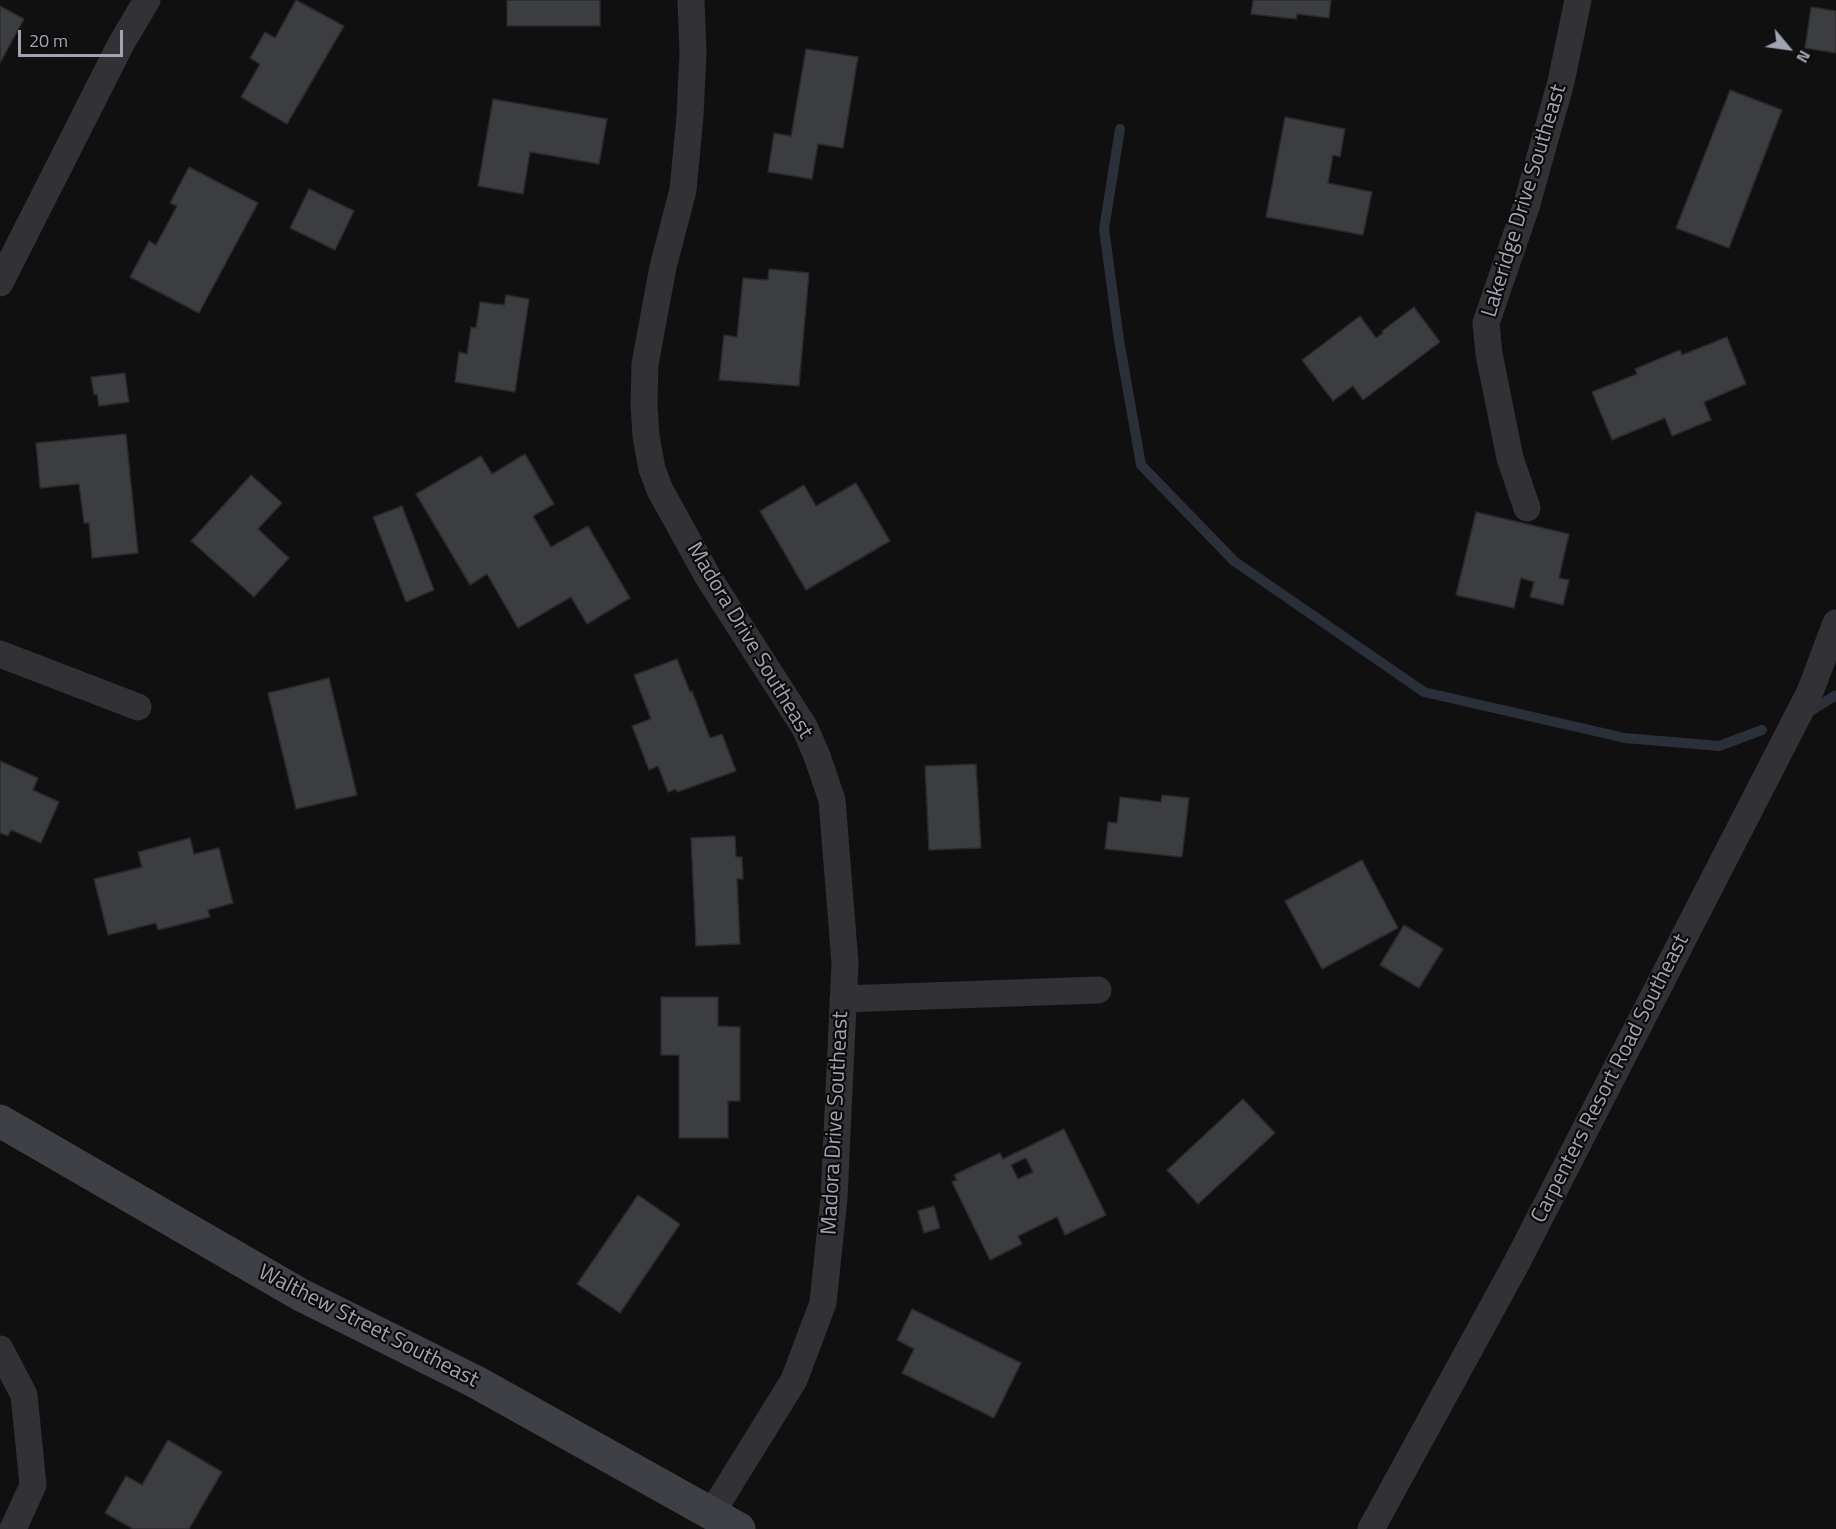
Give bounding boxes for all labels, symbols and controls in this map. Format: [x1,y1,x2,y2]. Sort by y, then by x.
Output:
scale bar [21,18,126,56]
north arrow [1758,18,1818,78]
text: 20 m [29,27,68,54]
text: N [1791,46,1817,67]
street label: Lakeridge Drive Southeast [1477,81,1573,321]
street label: Madora Drive Southeast [680,538,818,744]
street label: Carpenters Resort Road Southeast [1527,930,1695,1228]
street label: Madora Drive Southeast [817,1010,855,1236]
street label: Walthew Street Southeast [253,1260,483,1394]

